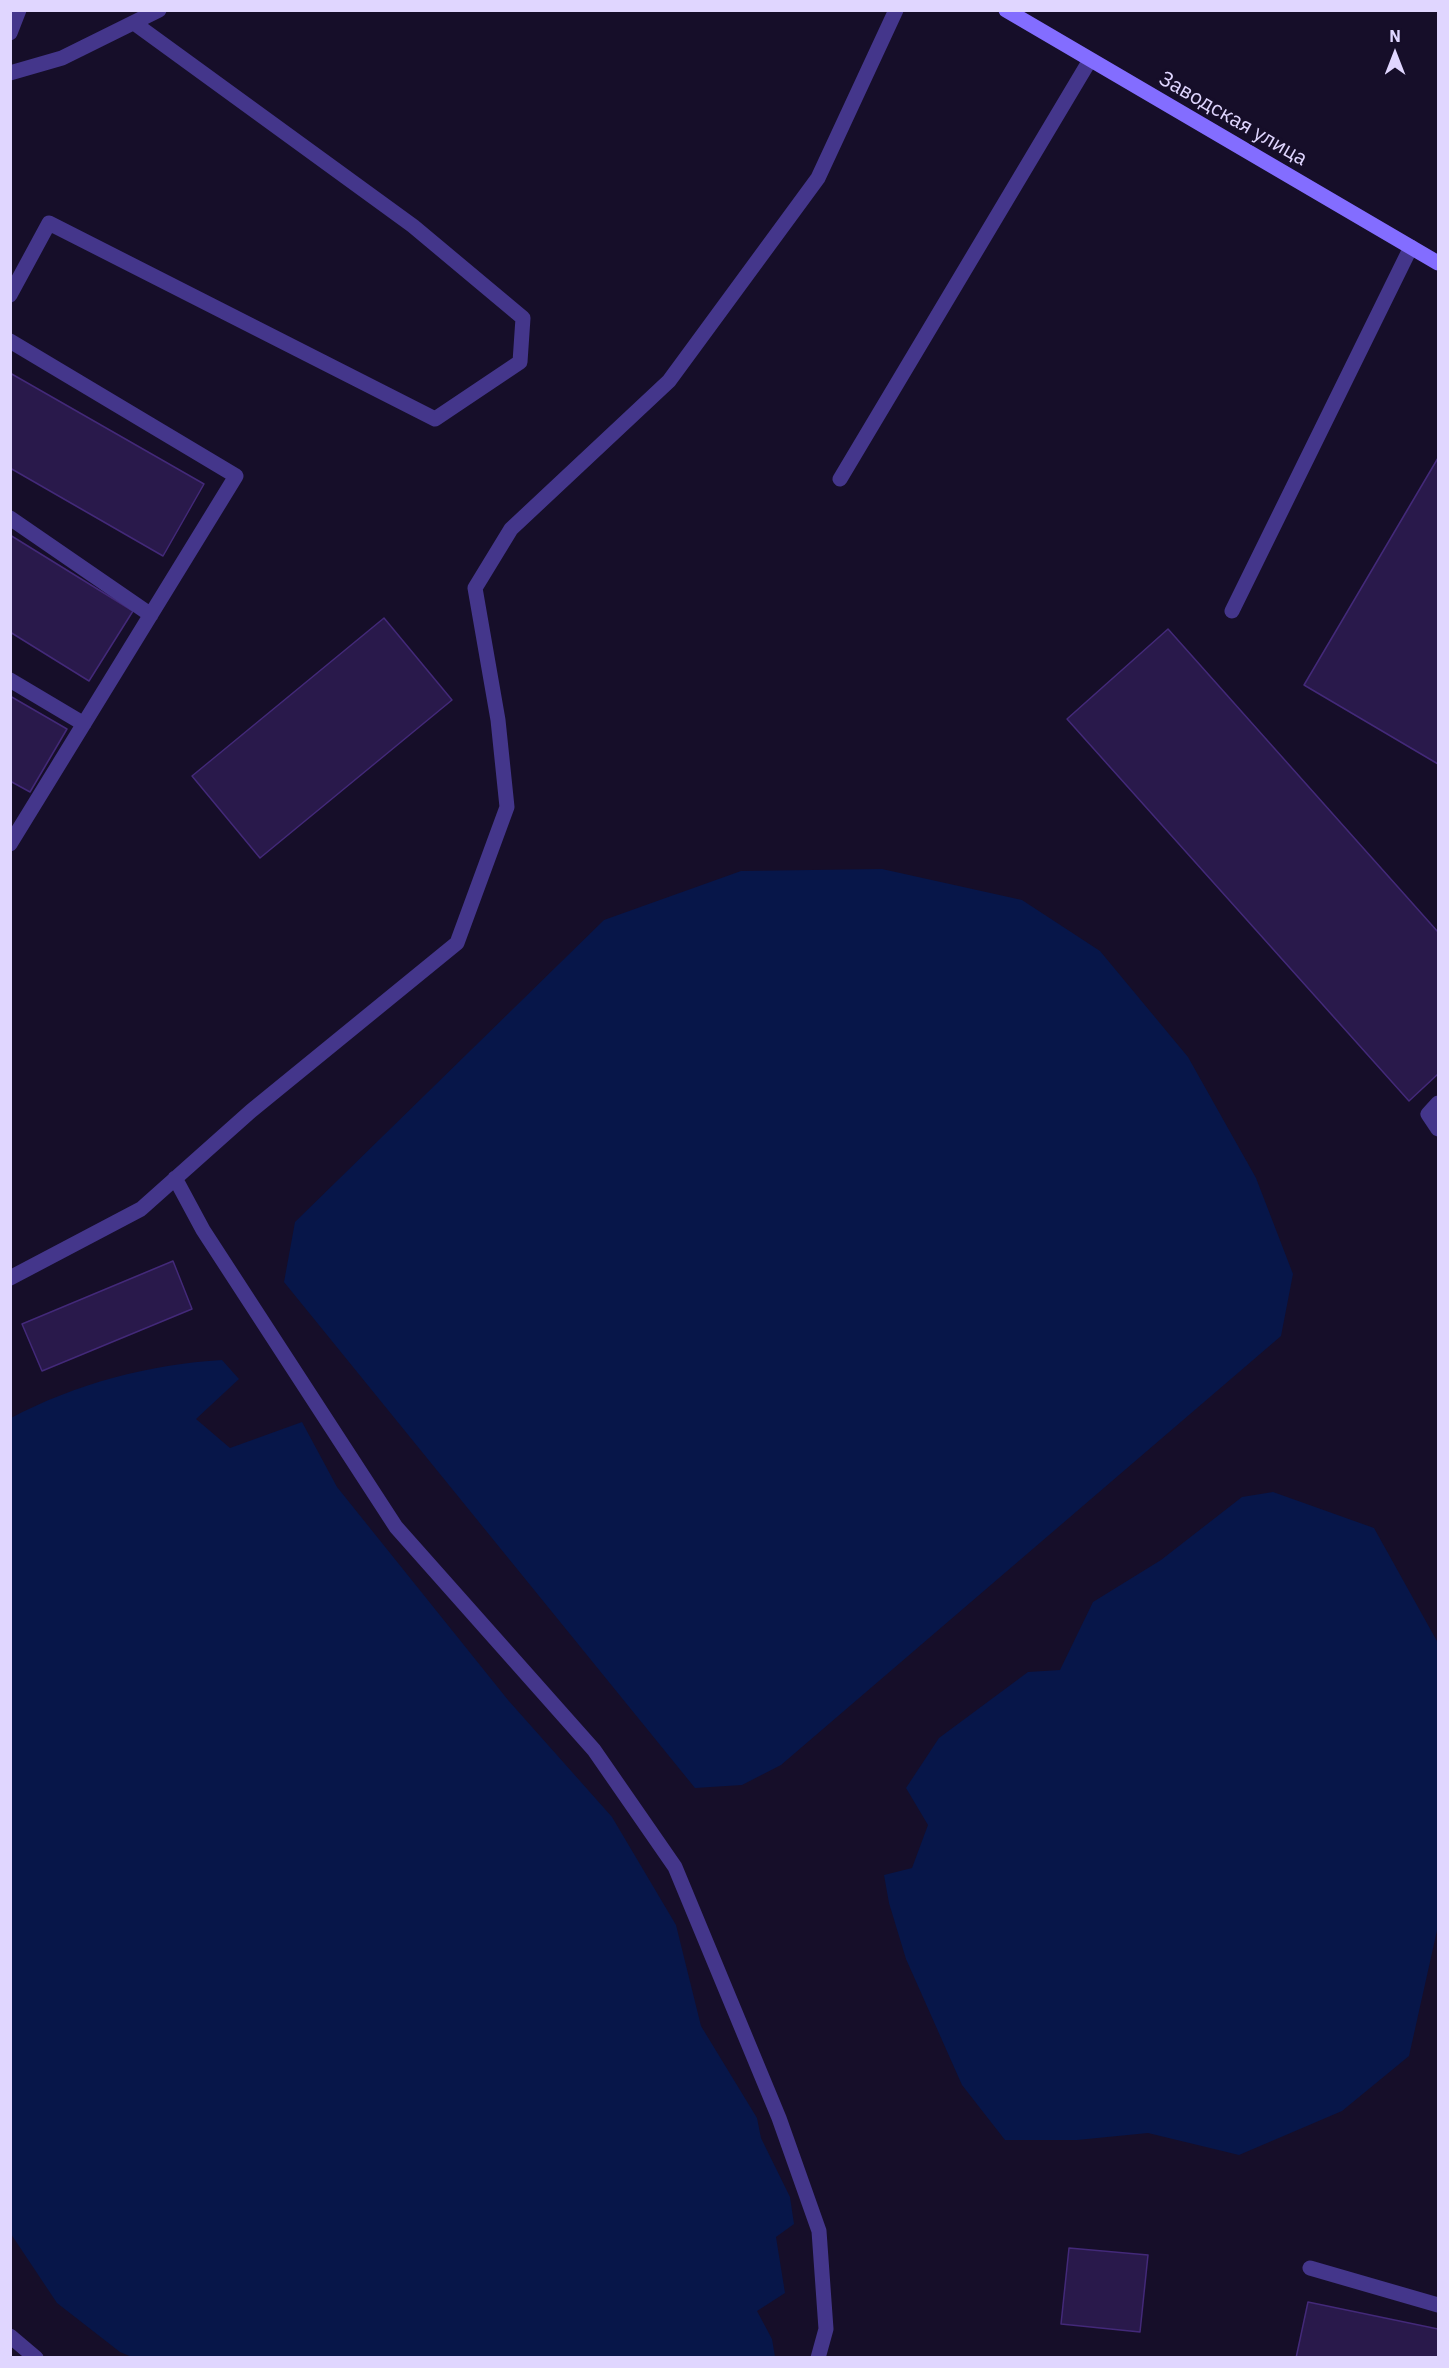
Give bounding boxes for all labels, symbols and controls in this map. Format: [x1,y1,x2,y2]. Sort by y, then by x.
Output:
north arrow [1365,24,1425,84]
text: N [1389,26,1401,46]
street label: Заводская улица [1154,66,1312,172]

